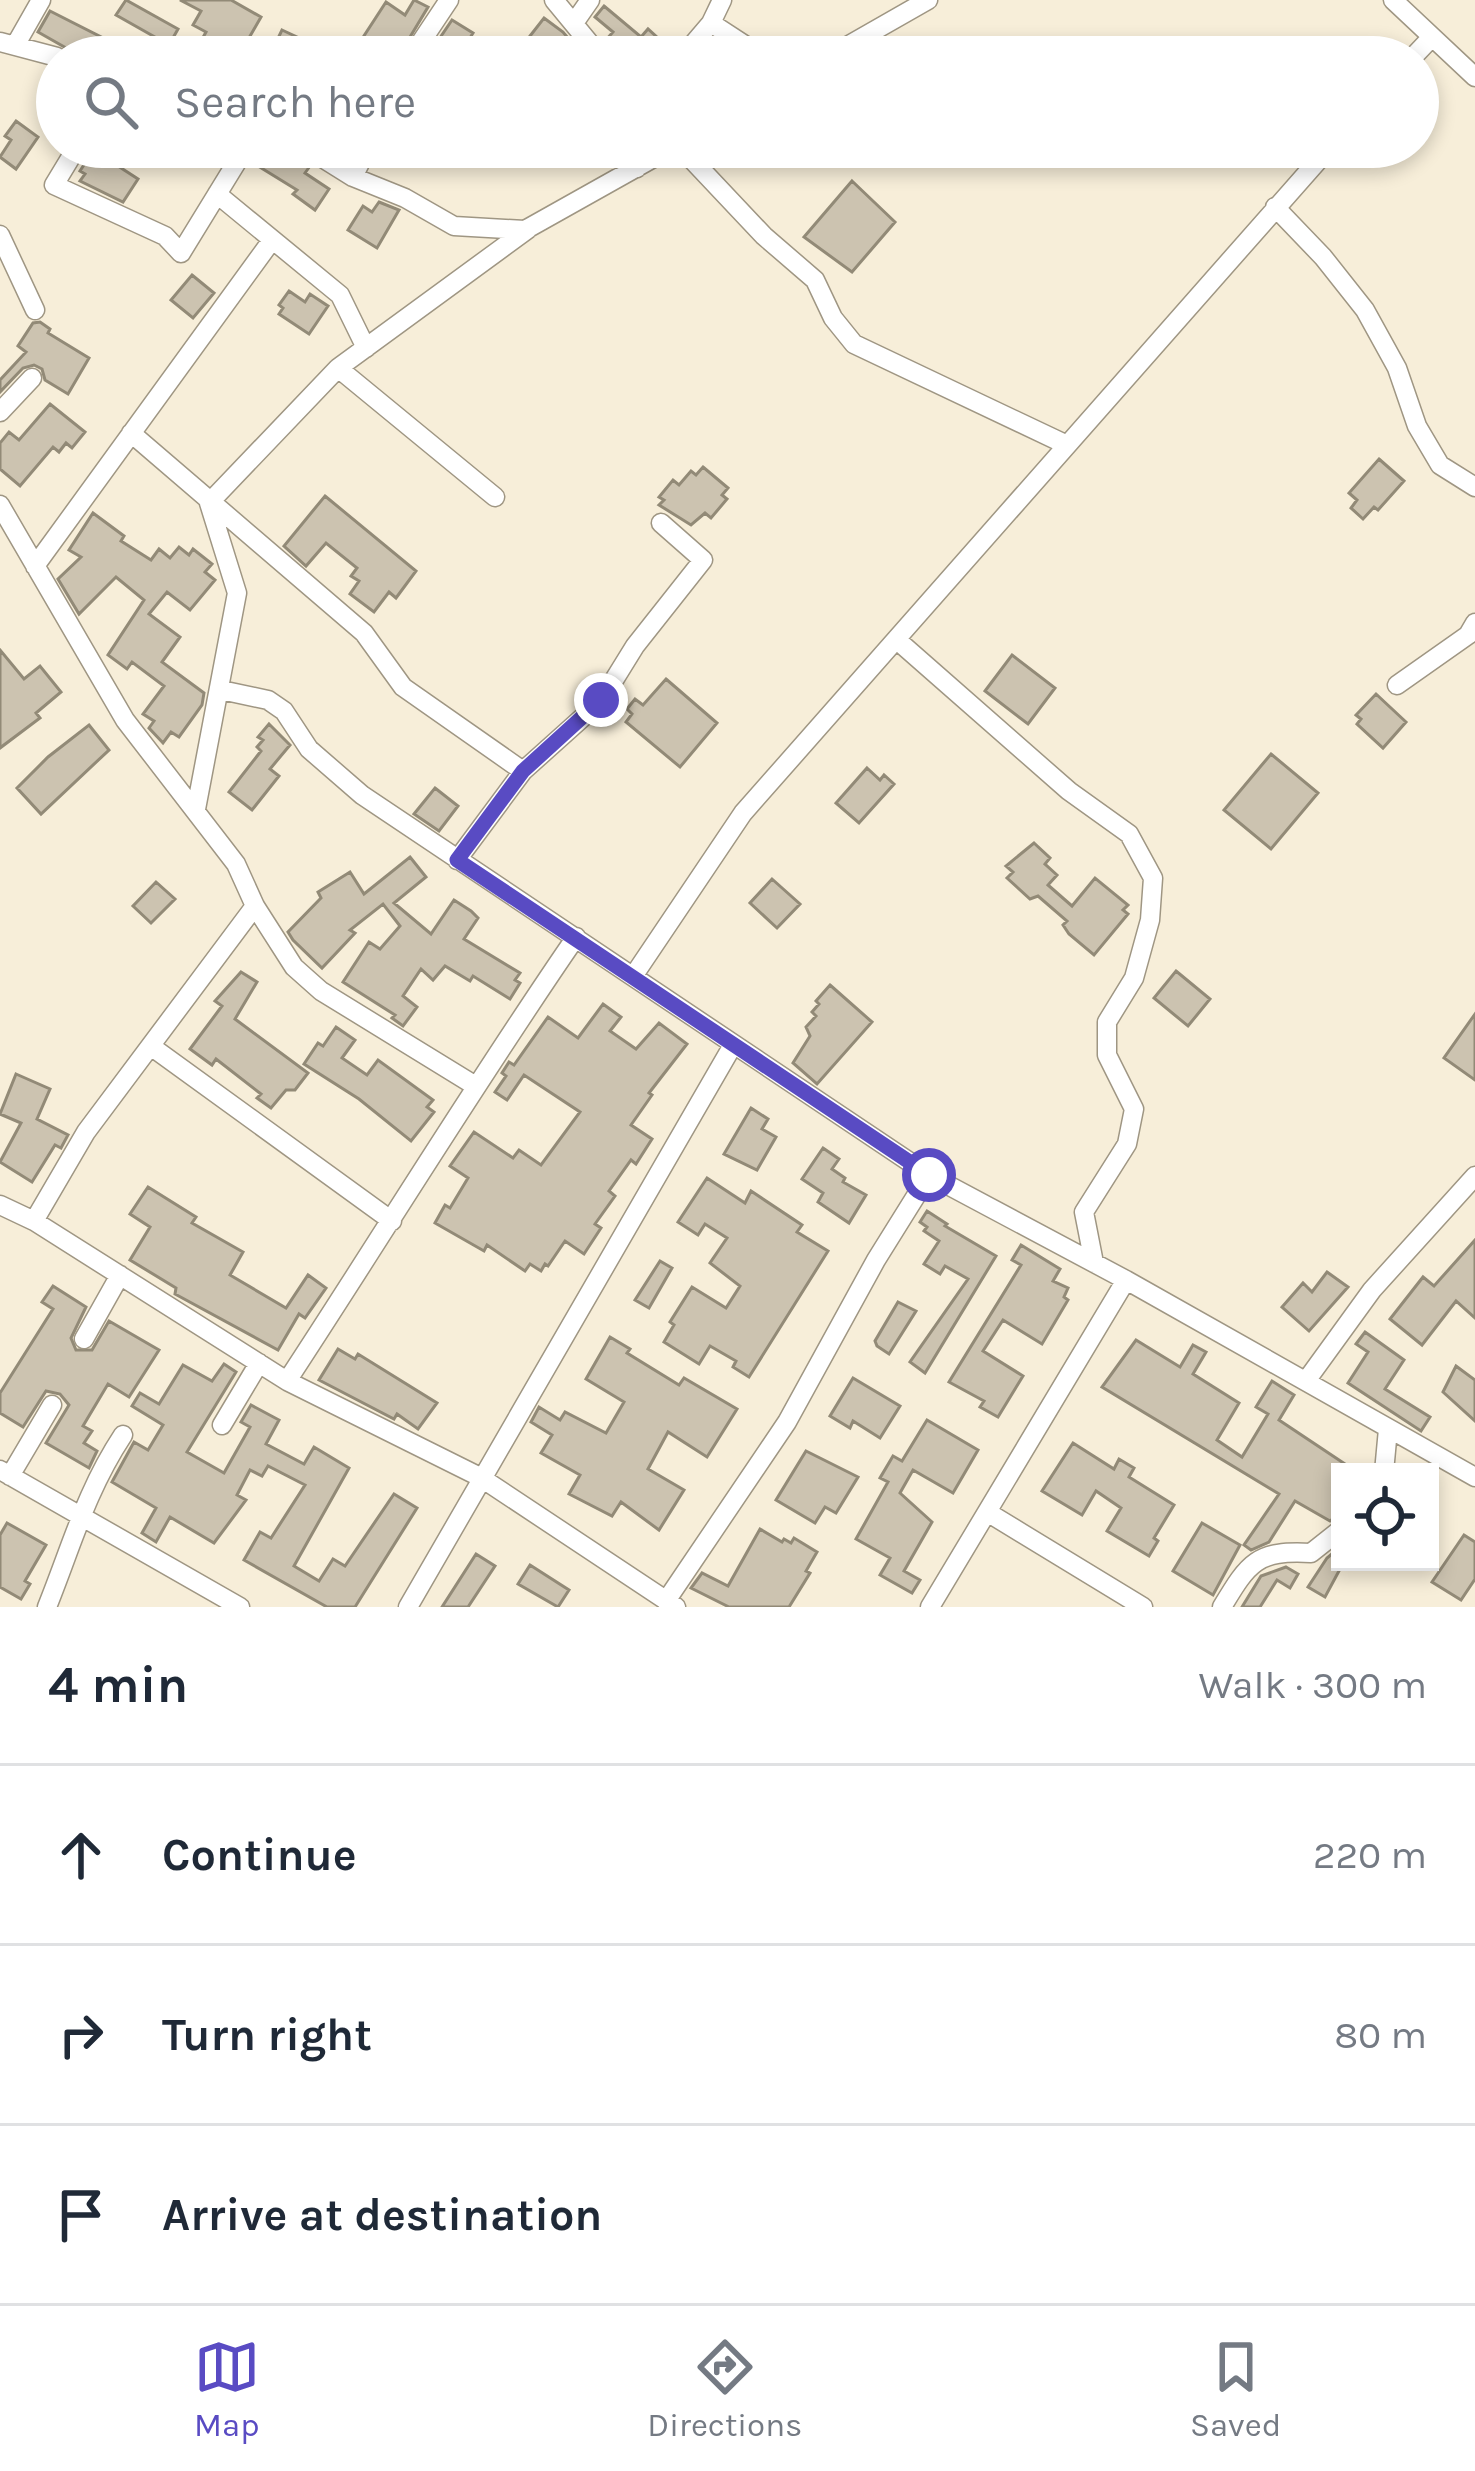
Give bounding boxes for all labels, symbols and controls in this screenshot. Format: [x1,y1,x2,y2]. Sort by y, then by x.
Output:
search box [36,36,1439,168]
icon: search [78,69,144,135]
text: Search here [174,76,416,128]
route end [574,673,628,727]
route start [902,1148,956,1202]
map controls [1331,1463,1439,1571]
button: locate [1331,1463,1439,1571]
text: 4 min [48,1655,188,1715]
text: Walk · 300 m [1198,1662,1427,1708]
icon: ahead [48,1822,114,1888]
text: Continue [162,1829,357,1881]
text: 220 m [1313,1832,1427,1878]
icon: right [48,2002,114,2068]
text: Turn right [162,2009,372,2061]
text: 80 m [1334,2012,1427,2058]
icon: arrive [48,2182,114,2248]
text: Arrive at destination [162,2189,602,2241]
tab: Map [194,2334,260,2444]
tab: Directions [647,2334,802,2444]
tab: Saved [1190,2334,1281,2444]

